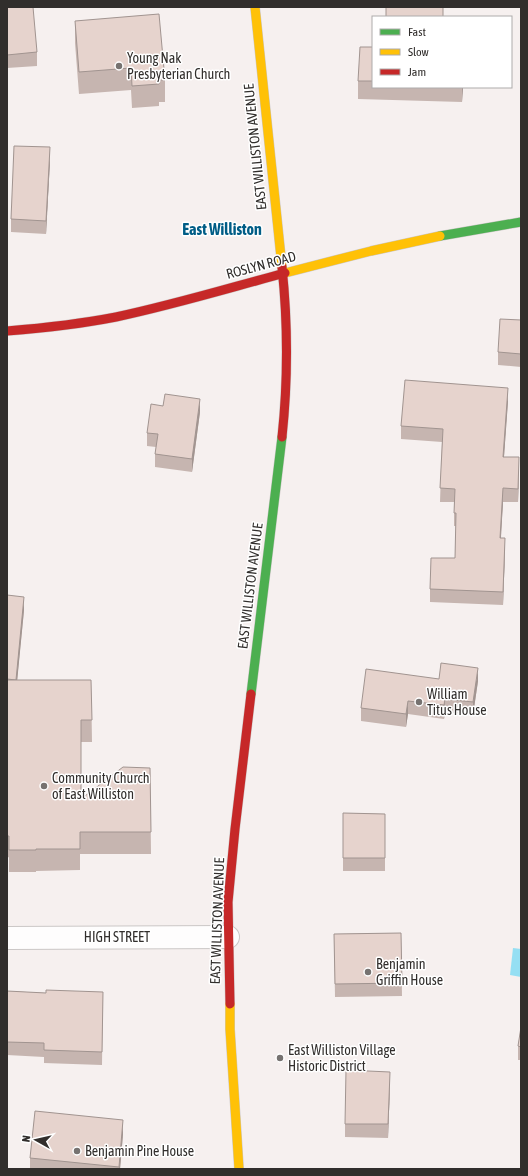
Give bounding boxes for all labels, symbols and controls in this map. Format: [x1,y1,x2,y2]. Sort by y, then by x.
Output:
legend [372,16,512,88]
text: Fast [408,25,426,39]
text: Slow [408,45,429,59]
place label: Young Nak Presbyterian Church [127,50,230,82]
marker: Young Nak Presbyterian Church [114,61,124,71]
text: Jam [408,65,426,79]
street label: EAST WILLISTON AVENUE [240,83,270,211]
district label: East Williston [182,220,262,238]
street label: ROSLYN ROAD [224,248,298,282]
street label: EAST WILLISTON AVENUE [234,522,266,650]
place label: William Titus House [427,686,487,718]
marker: William Titus House [414,697,424,707]
place label: Community Church of East Williston [52,770,149,802]
marker: Community Church of East Williston [39,781,49,791]
street label: EAST WILLISTON AVENUE [207,857,227,985]
street label: HIGH STREET [84,929,150,945]
place label: Benjamin Griffin House [376,956,443,988]
marker: Benjamin Griffin House [363,967,373,977]
place label: East Williston Village Historic District [288,1042,396,1074]
marker: East Williston Village Historic District [275,1053,285,1063]
north arrow [16,1120,56,1160]
text: N [20,1135,32,1143]
place label: Benjamin Pine House [85,1143,194,1159]
marker: Benjamin Pine House [72,1146,82,1156]

